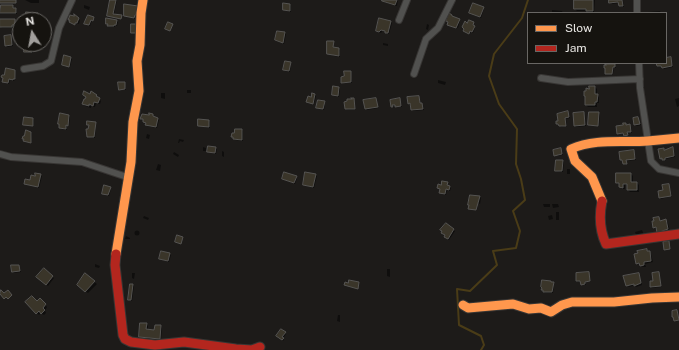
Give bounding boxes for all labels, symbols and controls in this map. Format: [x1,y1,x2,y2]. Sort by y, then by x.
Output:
north arrow [12,12,52,52]
legend [527,12,667,64]
text: N [25,14,35,28]
text: Slow [565,21,592,35]
text: Jam [565,41,587,55]

